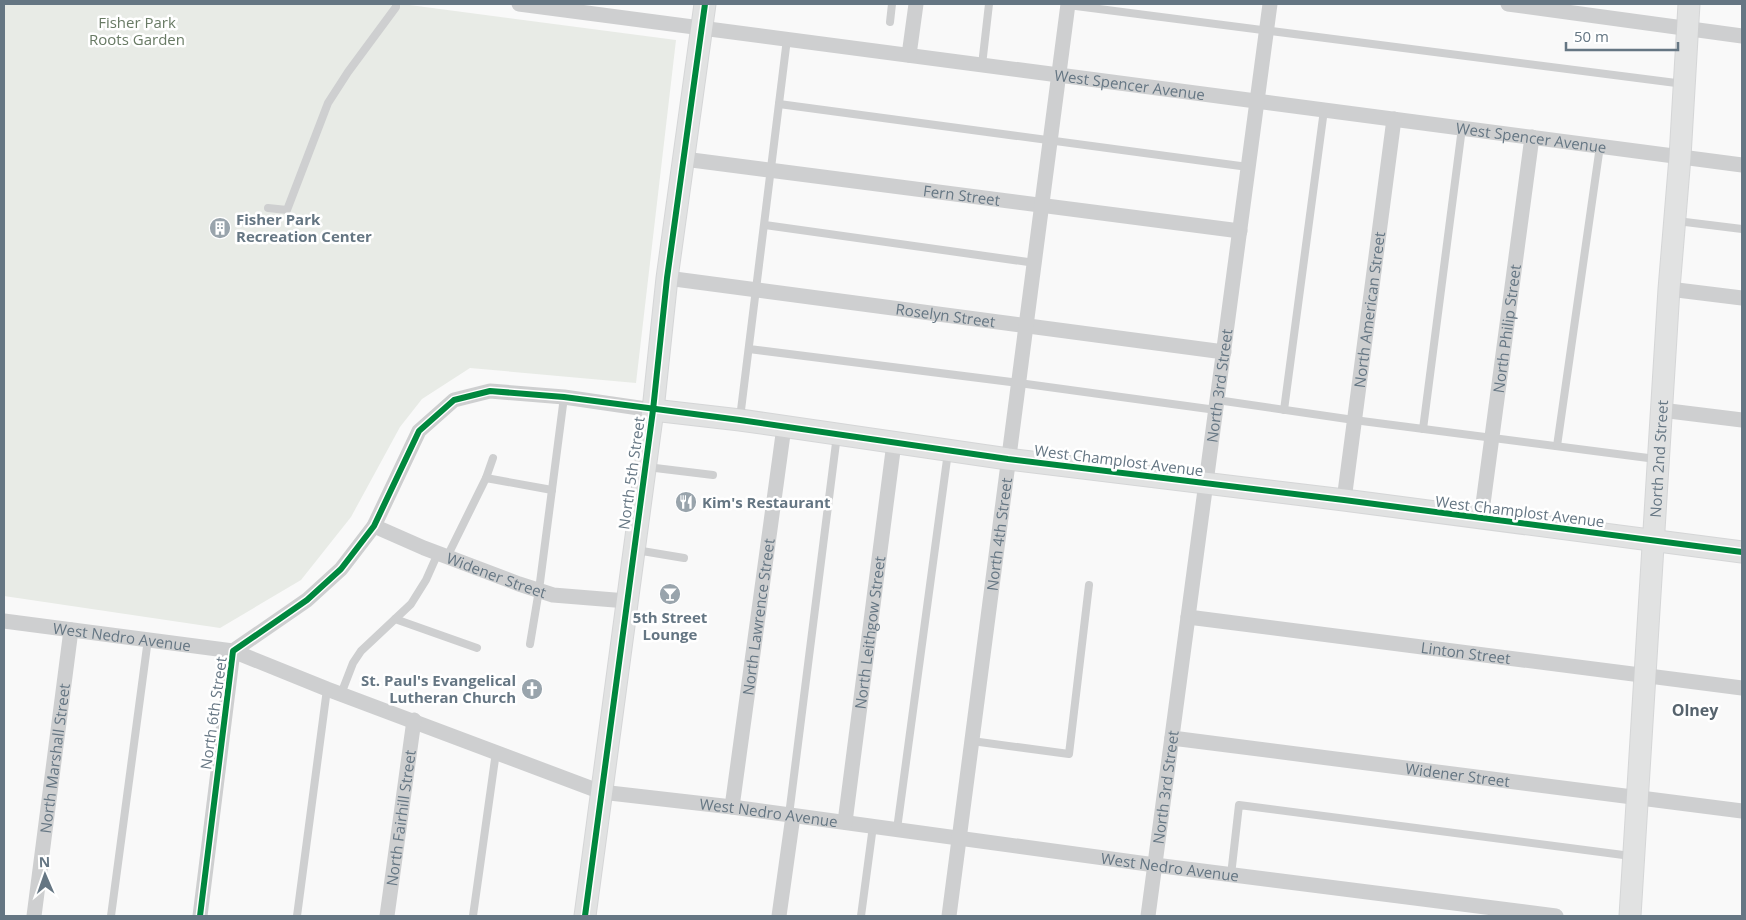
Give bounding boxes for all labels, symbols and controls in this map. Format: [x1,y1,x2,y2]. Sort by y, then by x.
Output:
park label: Fisher Park Roots Garden [89,12,185,49]
scale bar [1566,20,1678,52]
text: 50 m [1574,26,1609,46]
street label: West Spencer Avenue [1053,65,1206,104]
street label: West Spencer Avenue [1455,117,1608,157]
street label: Fern Street [922,180,1001,210]
place label: Fisher Park Recreation Center [236,209,372,246]
building icon: Fisher Park Recreation Center [208,216,232,240]
street label: North American Street [1349,230,1389,389]
street label: North Philip Street [1488,263,1525,394]
street label: Roselyn Street [895,298,997,332]
street label: North 3rd Street [1201,328,1236,444]
street label: North 2nd Street [1645,399,1672,518]
street label: North 5th Street [613,415,649,531]
street label: West Champlost Avenue [1033,440,1205,480]
street label: North 4th Street [982,476,1016,592]
restaurant icon: Kim's Restaurant [674,490,698,514]
street label: West Champlost Avenue [1434,491,1606,531]
place label: Kim's Restaurant [702,492,831,512]
street label: North Lawrence Street [737,537,779,696]
street label: Widener Street [444,547,549,602]
street label: North Leithgow Street [850,555,889,710]
bar icon: 5th Street Lounge [658,582,682,606]
place label: 5th Street Lounge [633,607,708,644]
street label: West Nedro Avenue [52,618,192,655]
street label: Linton Street [1420,637,1512,668]
street label: North 6th Street [195,655,231,771]
place label: St. Paul's Evangelical Lutheran Church [361,670,516,707]
church icon: St. Paul's Evangelical Lutheran Church [520,677,544,701]
street label: North Marshall Street [35,682,74,835]
district label: Olney [1672,699,1719,721]
street label: North 3rd Street [1148,729,1183,845]
street label: North Fairhill Street [381,748,420,887]
street label: Widener Street [1404,758,1511,791]
street label: West Nedro Avenue [699,793,839,831]
street label: West Nedro Avenue [1100,848,1240,886]
north arrow [20,850,70,900]
text: N [39,852,51,871]

